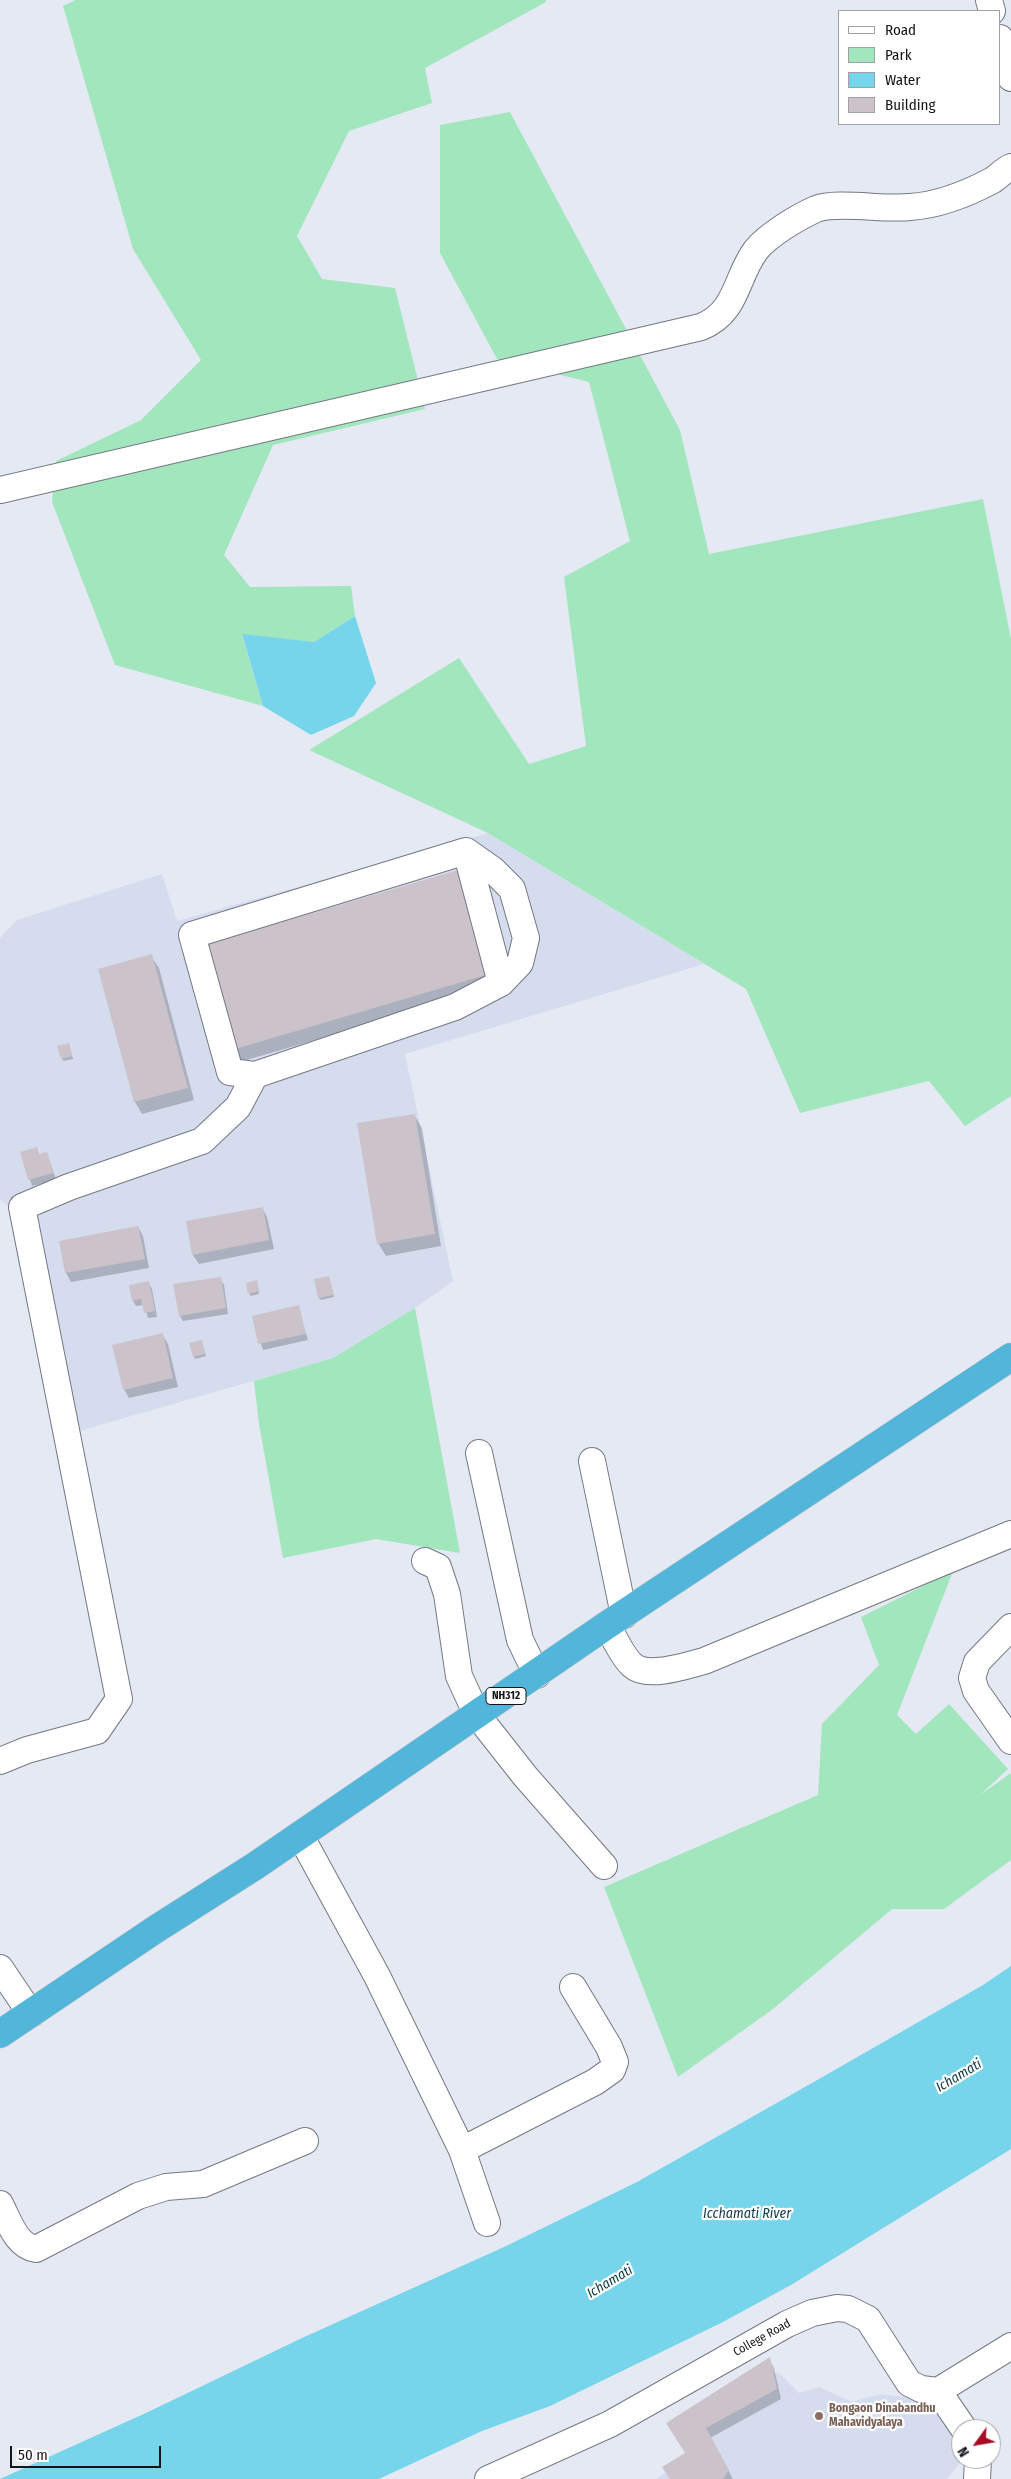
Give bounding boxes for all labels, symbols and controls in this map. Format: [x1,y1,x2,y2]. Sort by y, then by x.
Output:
legend [838,10,1001,125]
text: Road [885,21,916,39]
text: Park [885,46,912,64]
text: Water [885,71,920,89]
text: Building [885,96,936,114]
road number: NH312 [486,1688,526,1704]
water label: Ichamati [933,2056,985,2096]
water label: Icchamati River [703,2206,791,2222]
water label: Ichamati [584,2262,636,2302]
street label: College Road [731,2316,793,2360]
place label: Bongaon Dinabandhu Mahavidyalaya [829,2402,935,2430]
marker: Bongaon Dinabandhu Mahavidyalaya [813,2410,825,2422]
north arrow [951,2419,1001,2469]
scale bar [12,2436,164,2468]
text: N [954,2444,973,2460]
text: 50 m [18,2446,48,2464]

